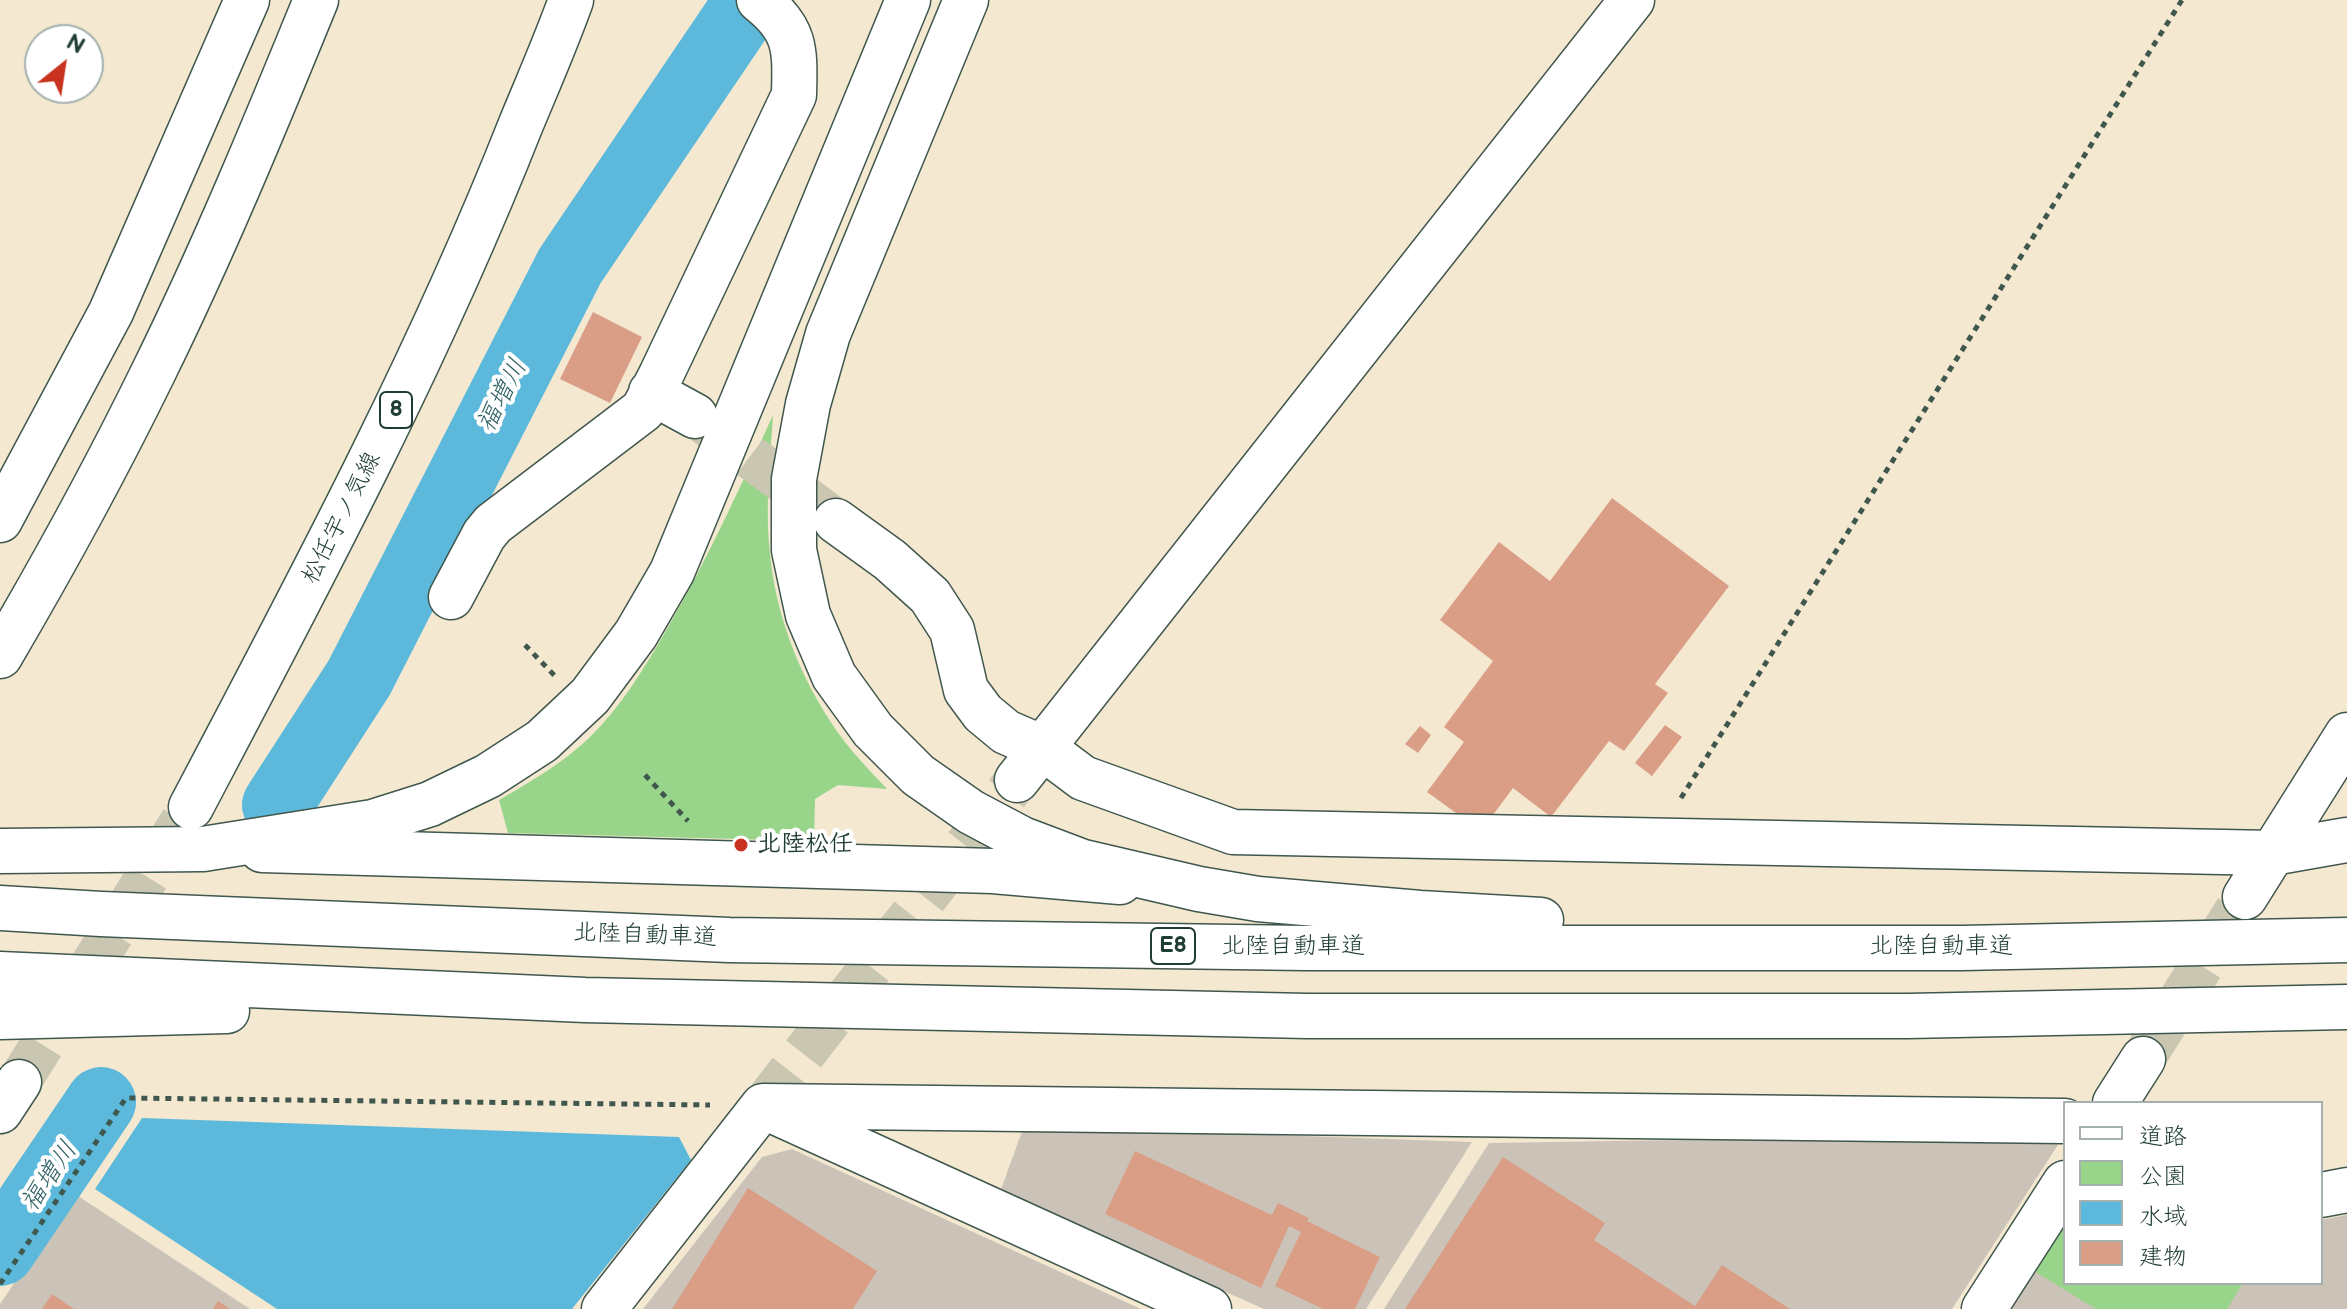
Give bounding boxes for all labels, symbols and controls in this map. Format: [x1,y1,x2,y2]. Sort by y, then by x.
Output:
north arrow [24,24,104,104]
text: N [61,29,89,60]
water label: 福増川 [471,354,535,438]
road number: 8 [380,392,412,428]
street label: 松任宇ノ気線 [296,447,388,589]
place label: 北陸松任 [757,831,853,859]
marker: 北陸松任 [732,836,750,854]
street label: 北陸自動車道 [573,919,717,953]
road number: E8 [1151,928,1195,964]
street label: 北陸自動車道 [1221,933,1365,961]
street label: 北陸自動車道 [1869,933,2013,961]
legend [2063,1101,2323,1285]
text: 道路 [2139,1122,2187,1151]
water label: 福増川 [15,1136,85,1218]
text: 公園 [2139,1162,2187,1191]
text: 水域 [2139,1202,2187,1231]
text: 建物 [2139,1242,2187,1271]

